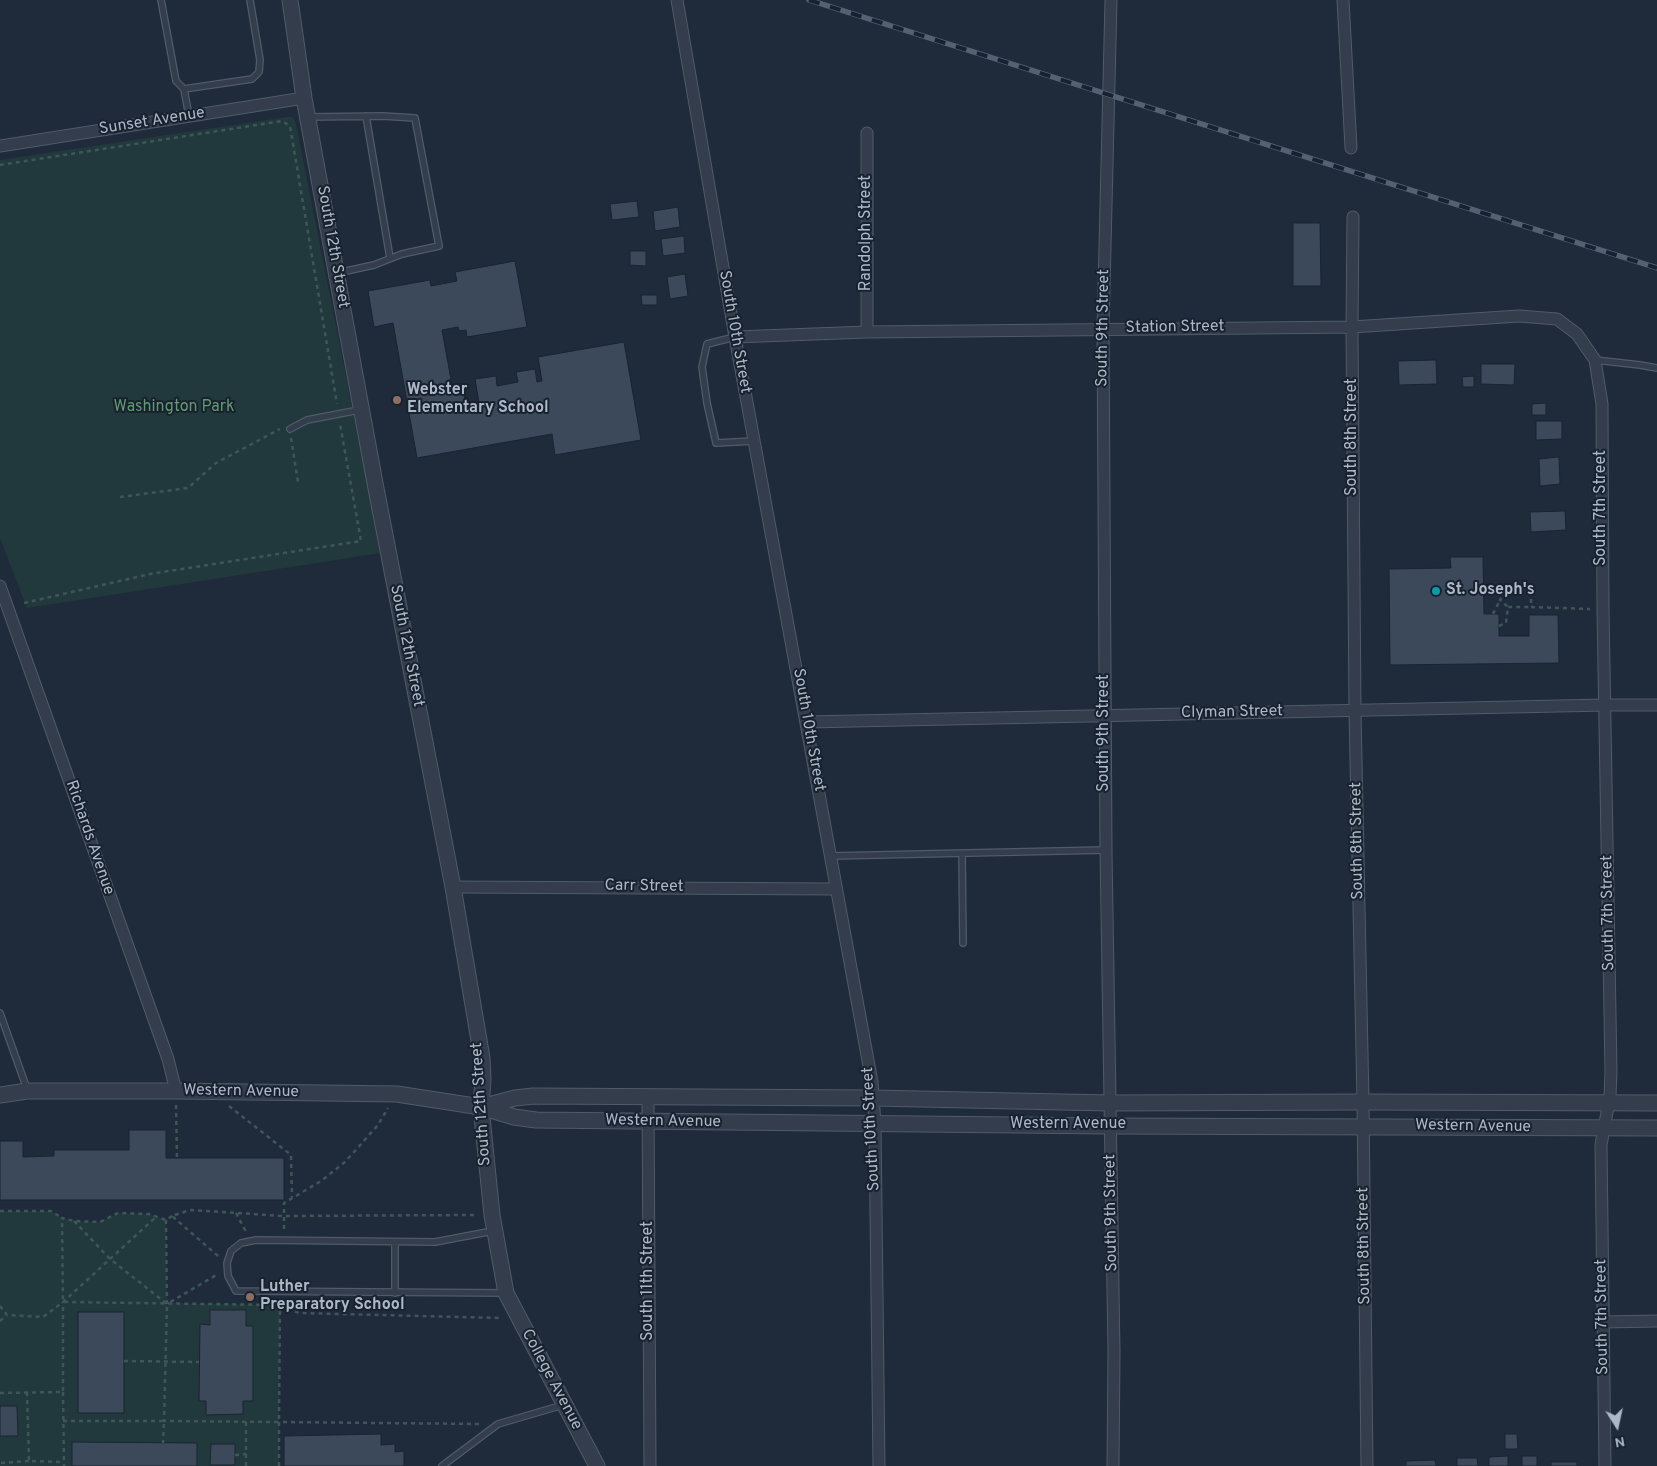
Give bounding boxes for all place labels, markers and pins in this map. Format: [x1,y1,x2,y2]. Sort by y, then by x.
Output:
place label: Webster Elementary School [407,381,549,419]
marker: Webster Elementary School [391,394,403,406]
place label: St. Joseph's [1446,581,1535,601]
marker: St. Joseph's [1430,585,1442,597]
place label: Luther Preparatory School [260,1278,405,1316]
marker: Luther Preparatory School [244,1291,256,1303]

